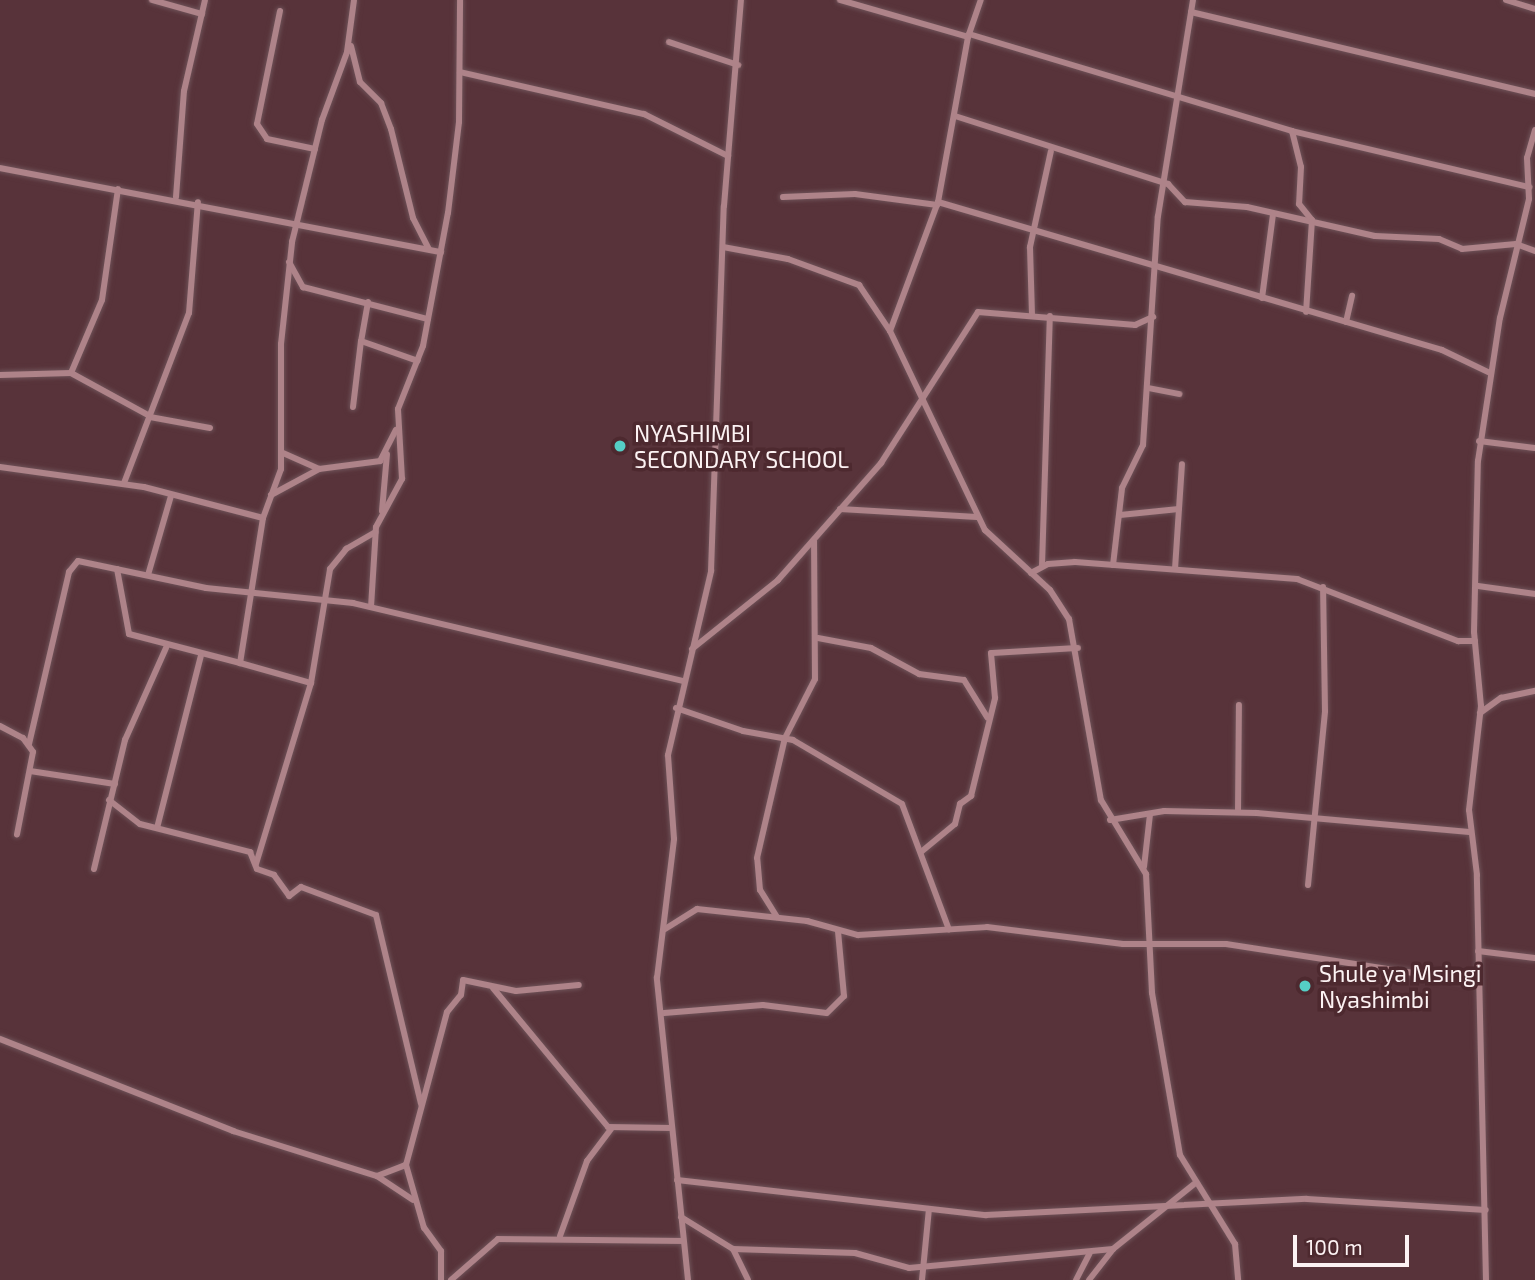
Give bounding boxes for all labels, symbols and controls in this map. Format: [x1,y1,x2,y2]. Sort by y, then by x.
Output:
place label: NYASHIMBI SECONDARY SCHOOL [634,419,850,473]
marker: NYASHIMBI SECONDARY SCHOOL [612,438,628,454]
place label: Shule ya Msingi Nyashimbi [1319,959,1482,1013]
marker: Shule ya Msingi Nyashimbi [1297,978,1313,994]
scale bar [1297,1220,1412,1264]
text: 100 m [1306,1234,1363,1259]

